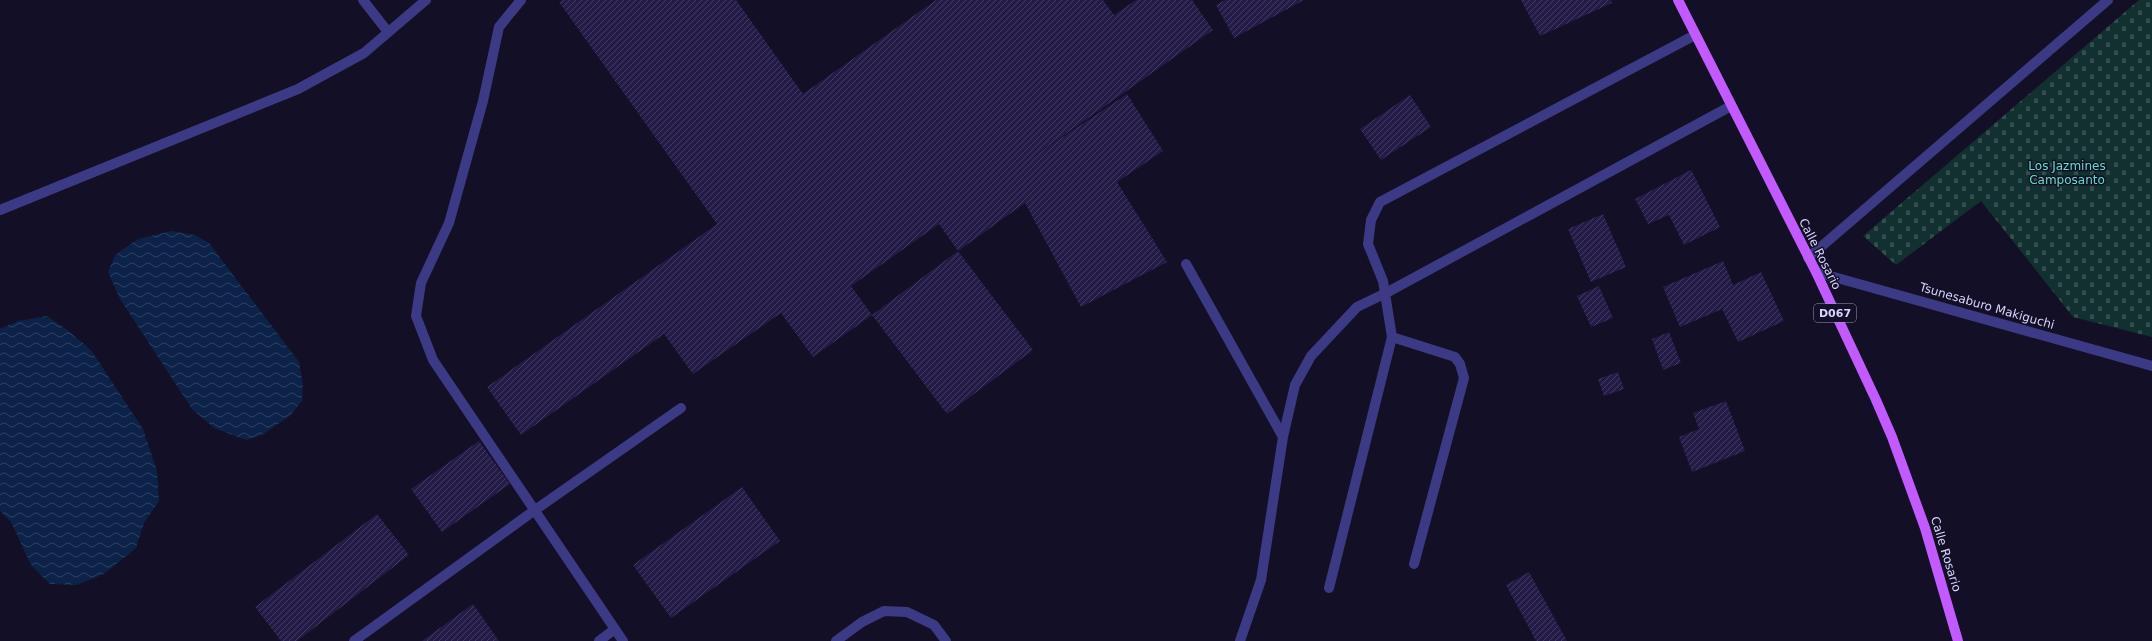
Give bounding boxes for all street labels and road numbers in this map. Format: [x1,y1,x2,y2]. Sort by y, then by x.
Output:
street label: Calle Rosario [1796,216,1844,292]
street label: Tsunesaburo Makiguchi [1917,280,2056,332]
road number: D067 [1814,304,1856,322]
street label: Calle Rosario [1928,515,1964,593]

